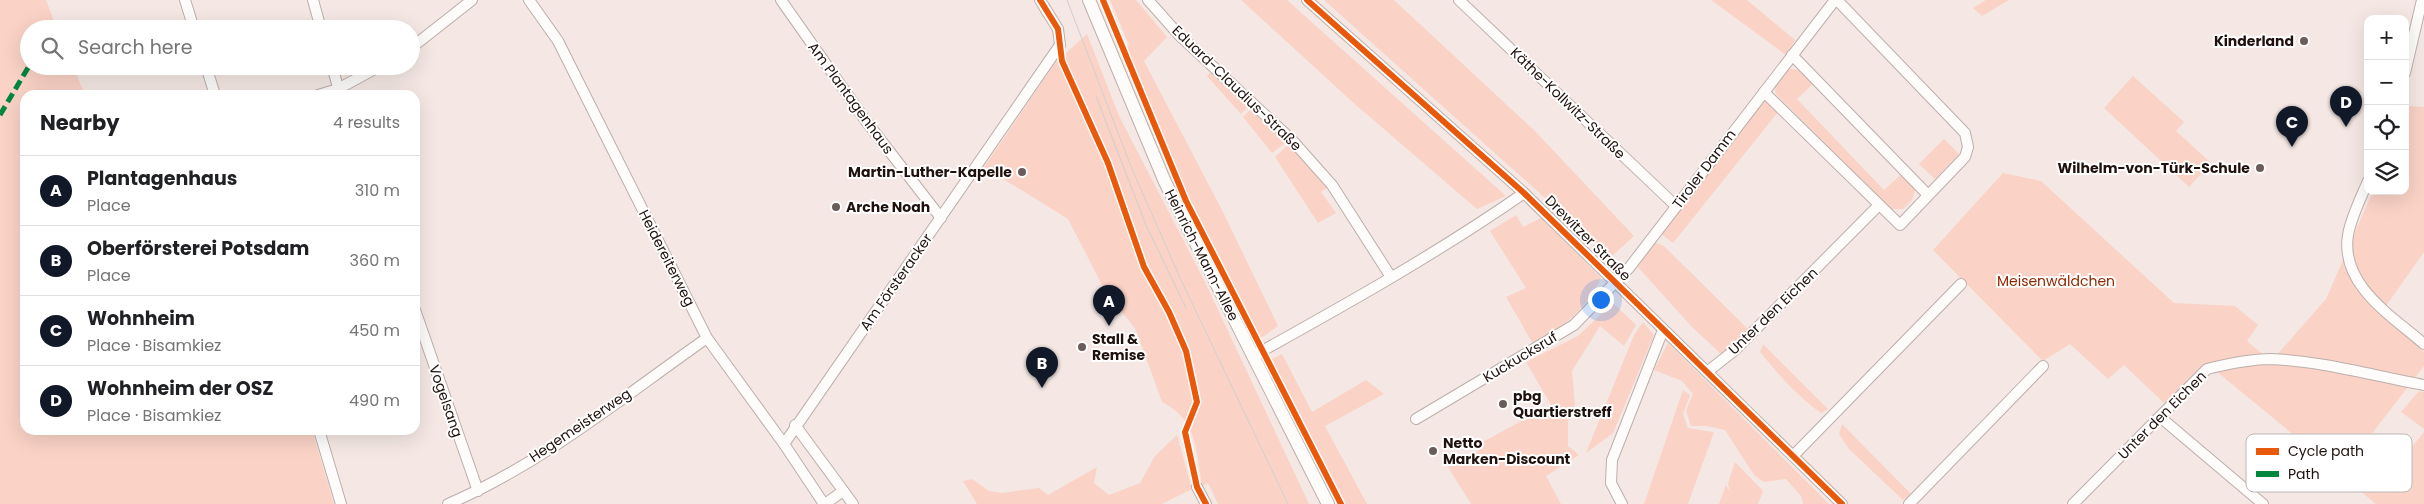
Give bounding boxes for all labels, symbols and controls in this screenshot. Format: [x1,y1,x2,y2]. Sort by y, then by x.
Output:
map controls [2364,15,2409,195]
button: + [2364,15,2409,60]
search box [20,20,420,75]
street label: Eduard-Claudius-Straße [1168,21,1306,156]
place label: Kinderland [2214,31,2294,51]
icon: search [38,34,66,62]
text: Search here [78,34,192,61]
marker: Kinderland [2298,35,2310,47]
street label: Am Plantagenhaus [804,38,898,158]
street label: Käthe-Kollwitz-Straße [1506,43,1630,164]
button: − [2364,60,2409,105]
pin: D [2330,86,2362,127]
button: locate [2364,105,2409,150]
pin: C [2276,106,2308,147]
text: Nearby [40,108,120,137]
text: 4 results [333,111,400,134]
street label: Tiroler Damm [1668,125,1740,213]
button: layers [2364,150,2409,195]
place label: Wilhelm-von-Türk-Schule [2057,158,2250,178]
place label: Martin-Luther-Kapelle [848,162,1012,182]
marker: Wilhelm-von-Türk-Schule [2254,162,2266,174]
text: Plantagenhaus [87,165,237,192]
marker: Martin-Luther-Kapelle [1016,166,1028,178]
text: A [50,179,62,202]
text: 310 m [355,179,400,202]
street label: Heinrich-Mann-Allee [1160,186,1244,325]
street label: Drewitzer Straße [1541,191,1636,286]
text: Place [87,194,131,217]
place label: Arche Noah [846,197,930,217]
marker: Arche Noah [830,201,842,213]
street label: Heidereiterweg [634,206,700,310]
street label: Am Försteracker [855,229,937,335]
text: Oberförsterei Potsdam [87,235,309,262]
text: B [51,249,61,272]
text: 360 m [350,249,400,272]
street label: Unter den Eichen [1724,263,1822,359]
text: Place [87,264,131,287]
park label: Meisenwäldchen [1997,271,2115,291]
pin: A [1093,285,1125,326]
your location [1588,287,1614,313]
text: Wohnheim [87,305,195,332]
text: C [50,319,62,342]
text: 450 m [349,319,400,342]
street label: Kuckucksruf [1479,327,1561,387]
place label: Stall & Remise [1092,329,1146,365]
text: Place · Bisamkiez [87,334,221,357]
marker: Stall & Remise [1076,341,1088,353]
pin: B [1026,347,1058,388]
street label: Vogelsang [424,362,468,440]
street label: Unter den Eichen [2113,366,2211,464]
text: Wohnheim der OSZ [87,375,274,402]
street label: Hegemeisterweg [525,383,635,467]
place label: pbg Quartierstreff [1513,386,1612,422]
text: D [50,389,62,412]
text: 490 m [349,389,400,412]
marker: pbg Quartierstreff [1497,398,1509,410]
text: Place · Bisamkiez [87,404,221,427]
place label: Netto Marken-Discount [1443,433,1571,469]
legend [2246,434,2412,492]
text: Cycle path [2288,441,2364,461]
marker: Netto Marken-Discount [1427,445,1439,457]
text: Path [2288,464,2320,484]

